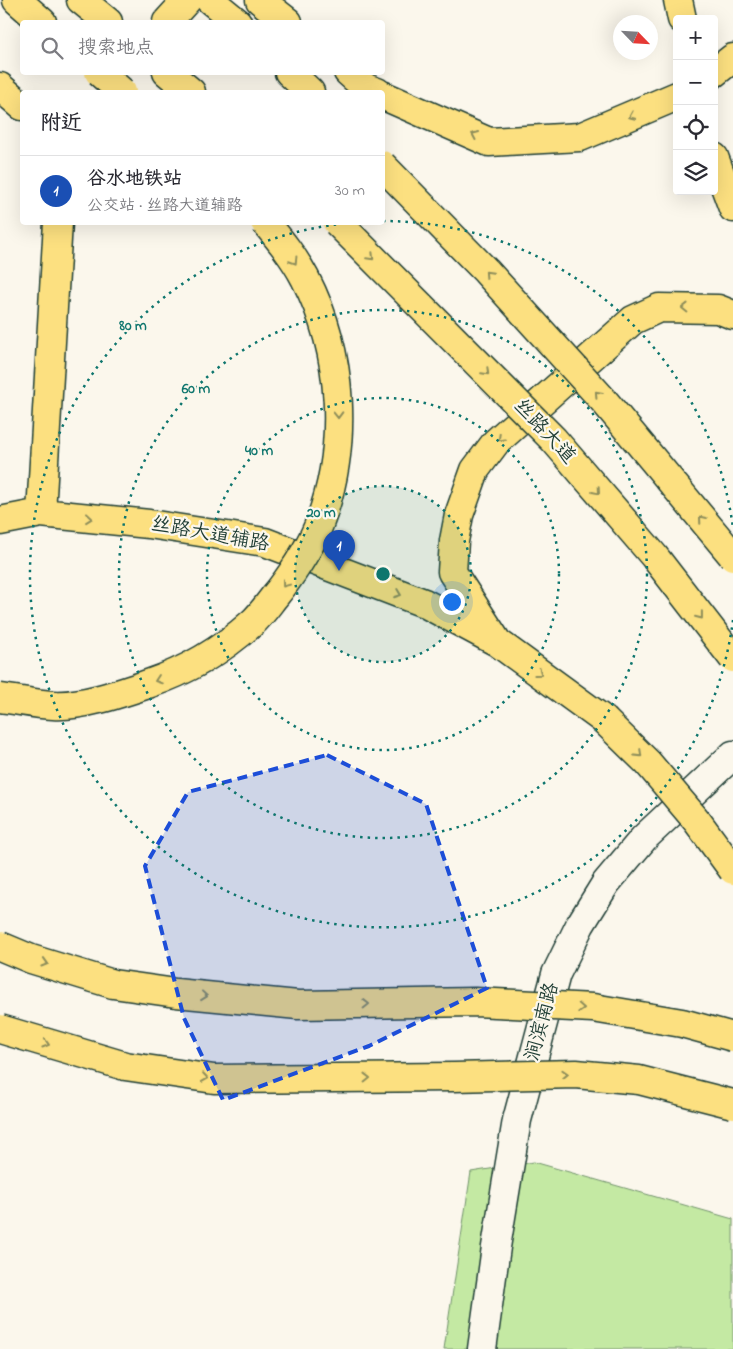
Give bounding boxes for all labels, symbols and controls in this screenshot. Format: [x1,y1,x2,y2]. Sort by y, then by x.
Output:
north arrow [613,15,658,60]
map controls [673,15,718,195]
button: + [673,15,718,60]
search box [20,20,385,75]
icon: search [38,34,66,62]
text: 搜索地点 [78,35,154,62]
button: − [673,60,718,105]
button: locate [673,105,718,150]
text: 附近 [40,109,82,139]
one-way arrow [628,109,637,120]
one-way arrow [471,131,480,142]
button: layers [673,150,718,195]
text: 谷水地铁站 [87,166,182,193]
text: 1 [53,179,59,203]
text: 30 m [335,179,365,203]
text: 公交站 · 丝路大道辅路 [87,194,242,218]
one-way arrow [366,251,375,260]
one-way arrow [288,256,298,265]
one-way arrow [485,270,494,279]
one-way arrow [681,303,689,313]
text: 80 m [118,315,147,337]
one-way arrow [480,366,489,375]
text: 60 m [181,378,211,400]
one-way arrow [594,391,603,400]
street label: 丝路大道 [506,393,582,471]
one-way arrow [333,412,343,419]
one-way arrow [497,432,506,441]
text: 40 m [244,440,273,462]
one-way arrow [592,485,601,494]
text: 20 m [305,502,336,524]
street label: 丝路大道辅路 [148,510,273,560]
one-way arrow [86,512,94,523]
one-way arrow [699,515,708,524]
pin: 1 [323,530,355,571]
centre of rings [374,565,392,583]
one-way arrow [282,578,291,588]
one-way arrow [393,587,402,598]
your location [439,589,465,615]
one-way arrow [695,610,703,619]
one-way arrow [533,667,543,676]
one-way arrow [154,675,163,685]
one-way arrow [633,748,642,757]
one-way arrow [41,958,49,968]
street label: 涧滨南路 [519,979,568,1064]
one-way arrow [200,990,208,1001]
one-way arrow [362,999,370,1009]
one-way arrow [577,1002,585,1013]
one-way arrow [42,1039,50,1049]
one-way arrow [562,1069,569,1079]
one-way arrow [201,1072,209,1082]
one-way arrow [364,1073,372,1083]

